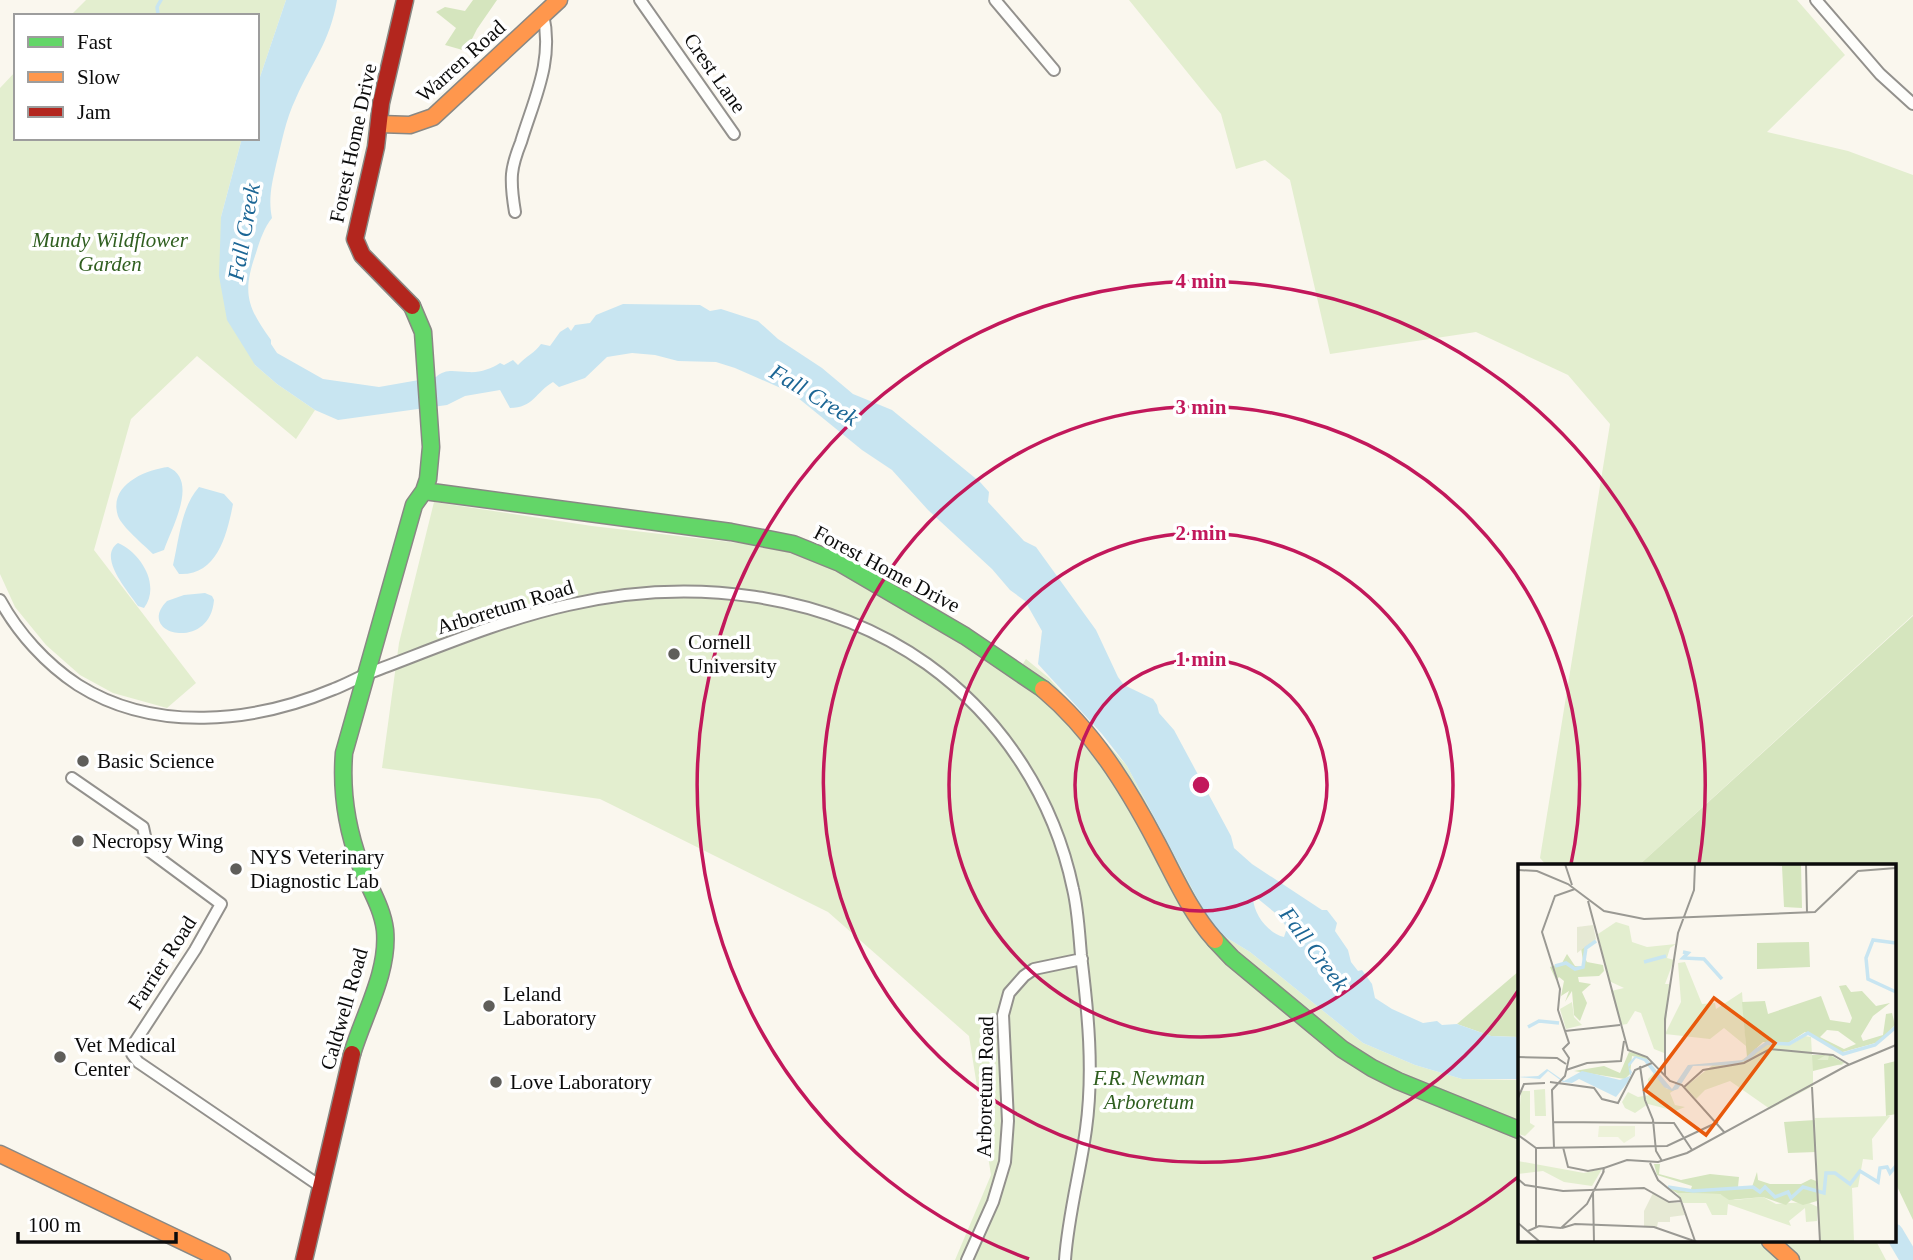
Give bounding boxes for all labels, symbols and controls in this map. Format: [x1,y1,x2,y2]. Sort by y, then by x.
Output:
legend [14,14,259,140]
street label: Warren Road [412,15,511,107]
street label: Crest Lane [679,29,751,117]
text: Fast [77,30,112,54]
street label: Forest Home Drive [324,61,382,225]
text: Slow [77,65,121,89]
text: Jam [77,100,111,124]
water label: Fall Creek [223,181,265,283]
park label: Mundy Wildflower Garden [31,228,189,276]
text: 4 min [1176,269,1227,293]
water label: Fall Creek [765,358,863,431]
text: 3 min [1176,395,1227,419]
street label: Forest Home Drive [810,520,964,618]
text: 2 min [1176,521,1227,545]
street label: Arboretum Road [434,575,577,639]
place label: Cornell University [688,630,777,678]
marker: Cornell University [666,646,682,662]
text: 1 min [1176,647,1227,671]
place label: Basic Science [97,749,214,773]
marker: Basic Science [75,753,91,769]
centre of rings [1189,773,1213,797]
place label: Necropsy Wing [92,829,224,853]
marker: Necropsy Wing [70,833,86,849]
place label: NYS Veterinary Diagnostic Lab [250,845,385,893]
marker: NYS Veterinary Diagnostic Lab [228,861,244,877]
inset map [1518,864,1896,1242]
water label: Fall Creek [1274,901,1354,996]
street label: Farrier Road [123,911,201,1014]
street label: Caldwell Road [315,945,373,1073]
place label: Leland Laboratory [503,982,597,1030]
marker: Leland Laboratory [481,998,497,1014]
street label: Arboretum Road [972,1015,998,1158]
place label: Vet Medical Center [74,1033,176,1081]
marker: Vet Medical Center [52,1049,68,1065]
park label: F.R. Newman Arboretum [1092,1066,1205,1114]
place label: Love Laboratory [510,1070,652,1094]
marker: Love Laboratory [488,1074,504,1090]
scale bar [18,1200,175,1244]
text: 100 m [28,1213,81,1237]

